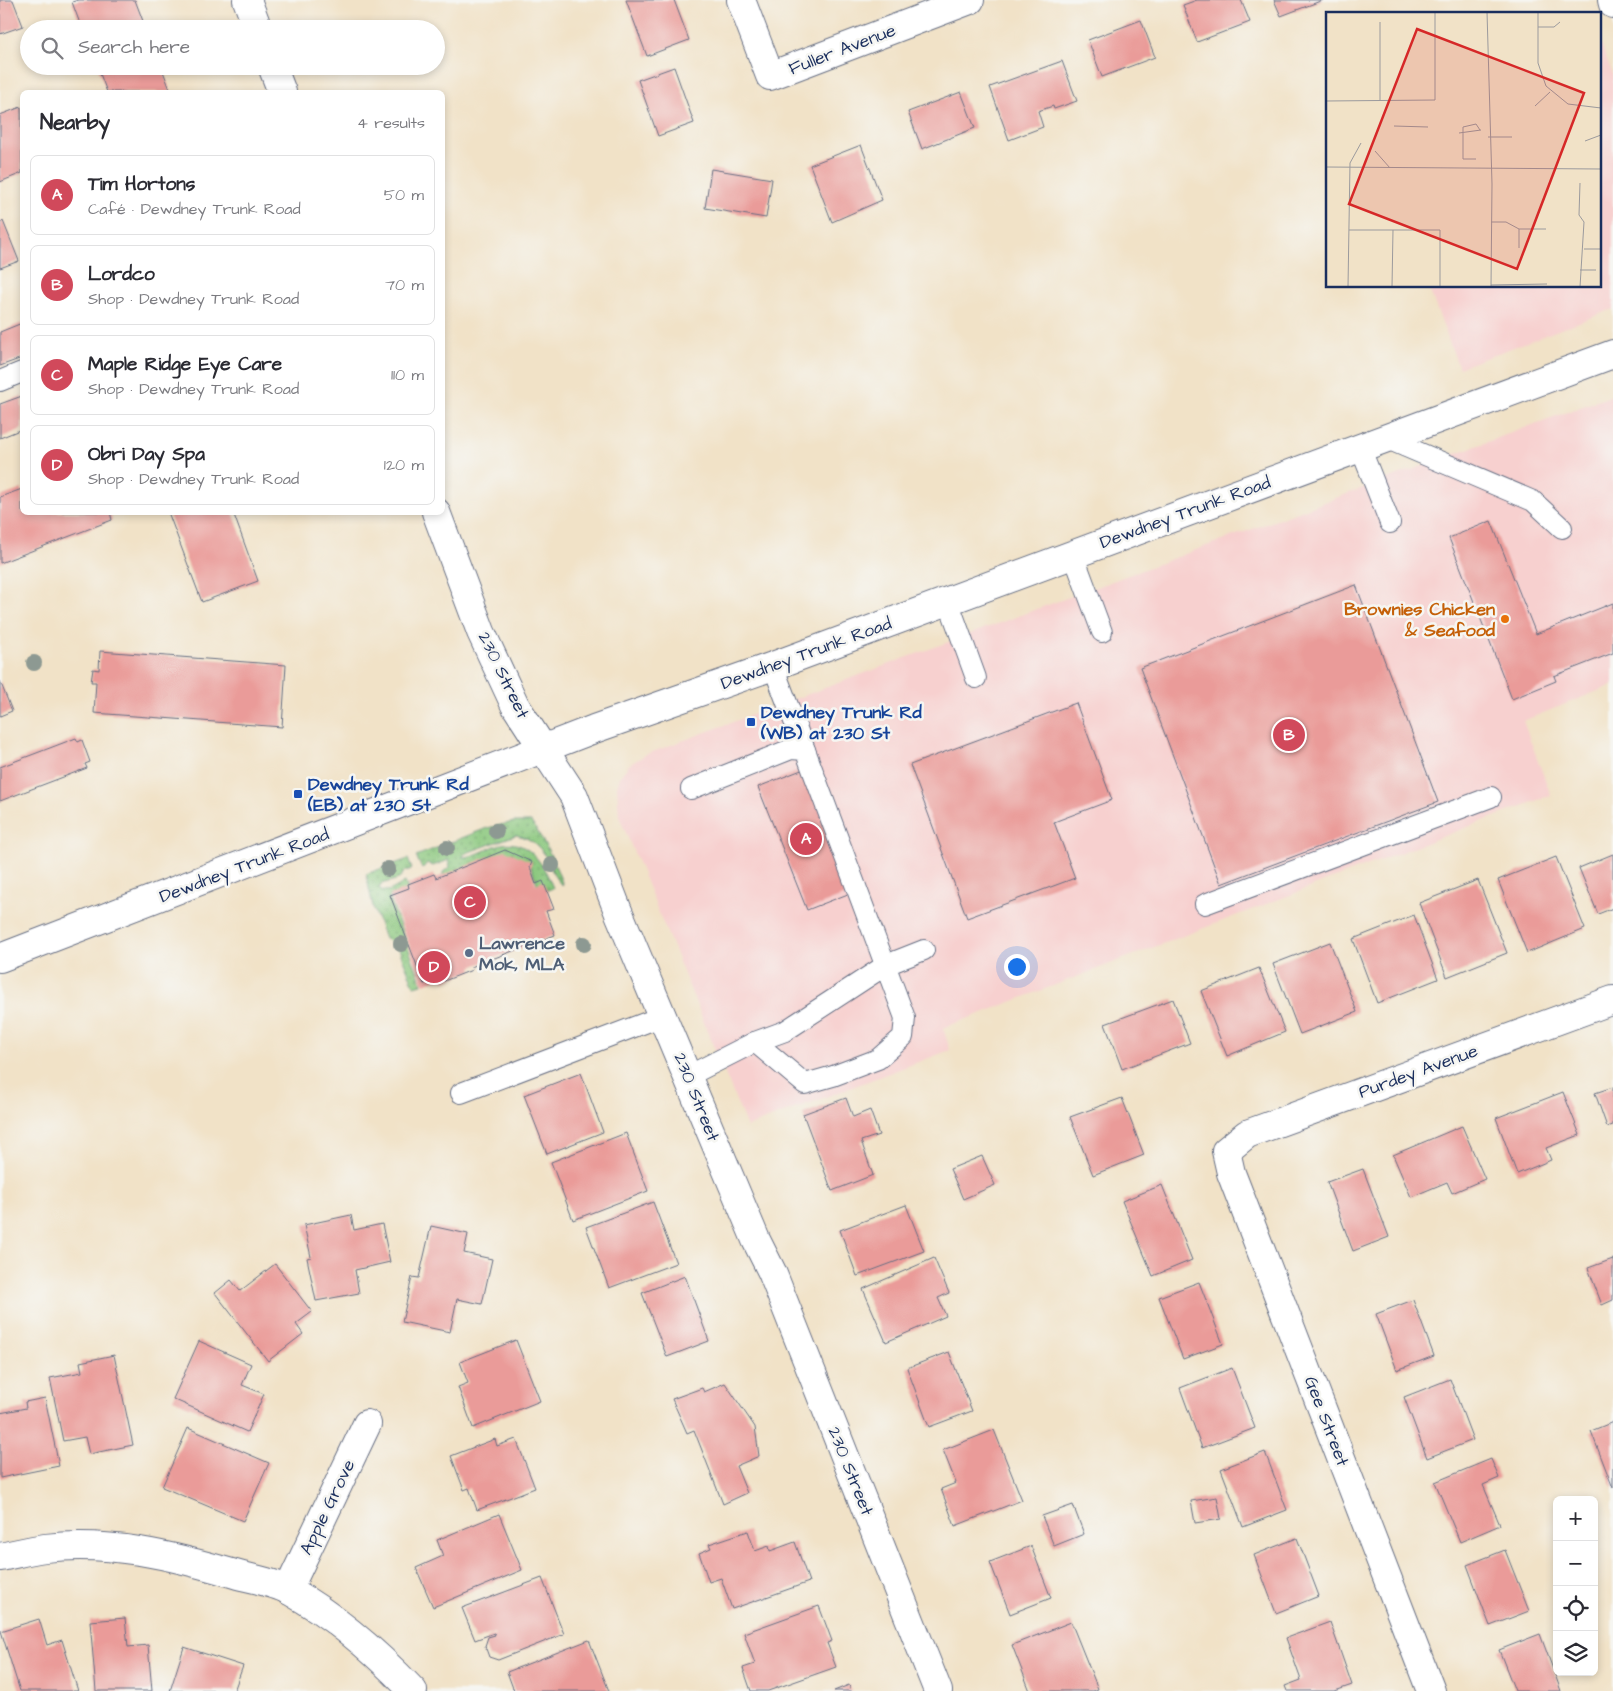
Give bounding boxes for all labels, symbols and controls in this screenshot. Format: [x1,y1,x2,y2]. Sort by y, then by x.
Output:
inset map [1326,12,1600,288]
street label: Fuller Avenue [785,18,899,81]
search box [20,20,445,75]
icon: search [38,34,66,62]
text: Search here [78,34,190,61]
text: Nearby [40,108,110,137]
text: 4 results [357,112,425,134]
text: Tim Hortons [88,171,195,198]
text: A [52,184,62,206]
text: 50 m [384,184,424,206]
text: Café · Dewdney Trunk Road [88,198,301,220]
text: Lordco [88,261,155,288]
text: B [51,274,63,296]
text: 70 m [385,274,424,296]
text: Shop · Dewdney Trunk Road [88,288,299,310]
text: Maple Ridge Eye Care [88,351,282,378]
text: C [51,364,63,386]
text: 110 m [391,364,424,386]
text: Shop · Dewdney Trunk Road [88,378,299,400]
text: Obri Day Spa [88,441,205,468]
text: D [52,454,62,476]
text: 120 m [384,454,424,476]
text: Shop · Dewdney Trunk Road [88,468,299,490]
street label: Dewdney Trunk Road [1096,470,1274,556]
place label: Brownies Chicken & Seafood [1344,597,1496,643]
street label: Dewdney Trunk Road [717,611,895,697]
marker: Brownies Chicken & Seafood [1499,613,1511,625]
street label: 230 Street [472,628,536,723]
place label: Dewdney Trunk Rd (WB) at 230 St [760,700,922,746]
marker: Dewdney Trunk Rd (WB) at 230 St [745,716,757,728]
pin: B [1273,716,1305,754]
place label: Dewdney Trunk Rd (EB) at 230 St [307,772,469,818]
marker: Dewdney Trunk Rd (EB) at 230 St [292,788,304,800]
pin: A [790,820,822,858]
street label: Dewdney Trunk Road [156,822,333,910]
pin: C [454,883,486,921]
place label: Lawrence Mok, MLA [479,931,565,977]
marker: Lawrence Mok, MLA [463,947,475,959]
pin: D [418,948,450,986]
your location [1004,954,1030,980]
street label: Purdey Avenue [1355,1038,1482,1106]
street label: 230 Street [667,1049,726,1146]
street label: Gee Street [1298,1373,1355,1471]
street label: 230 Street [821,1423,880,1520]
street label: Apple Grove [294,1455,361,1559]
map controls [1553,1496,1598,1676]
button: + [1553,1496,1598,1541]
button: − [1553,1541,1598,1586]
button: locate [1553,1586,1598,1631]
button: layers [1553,1631,1598,1676]

